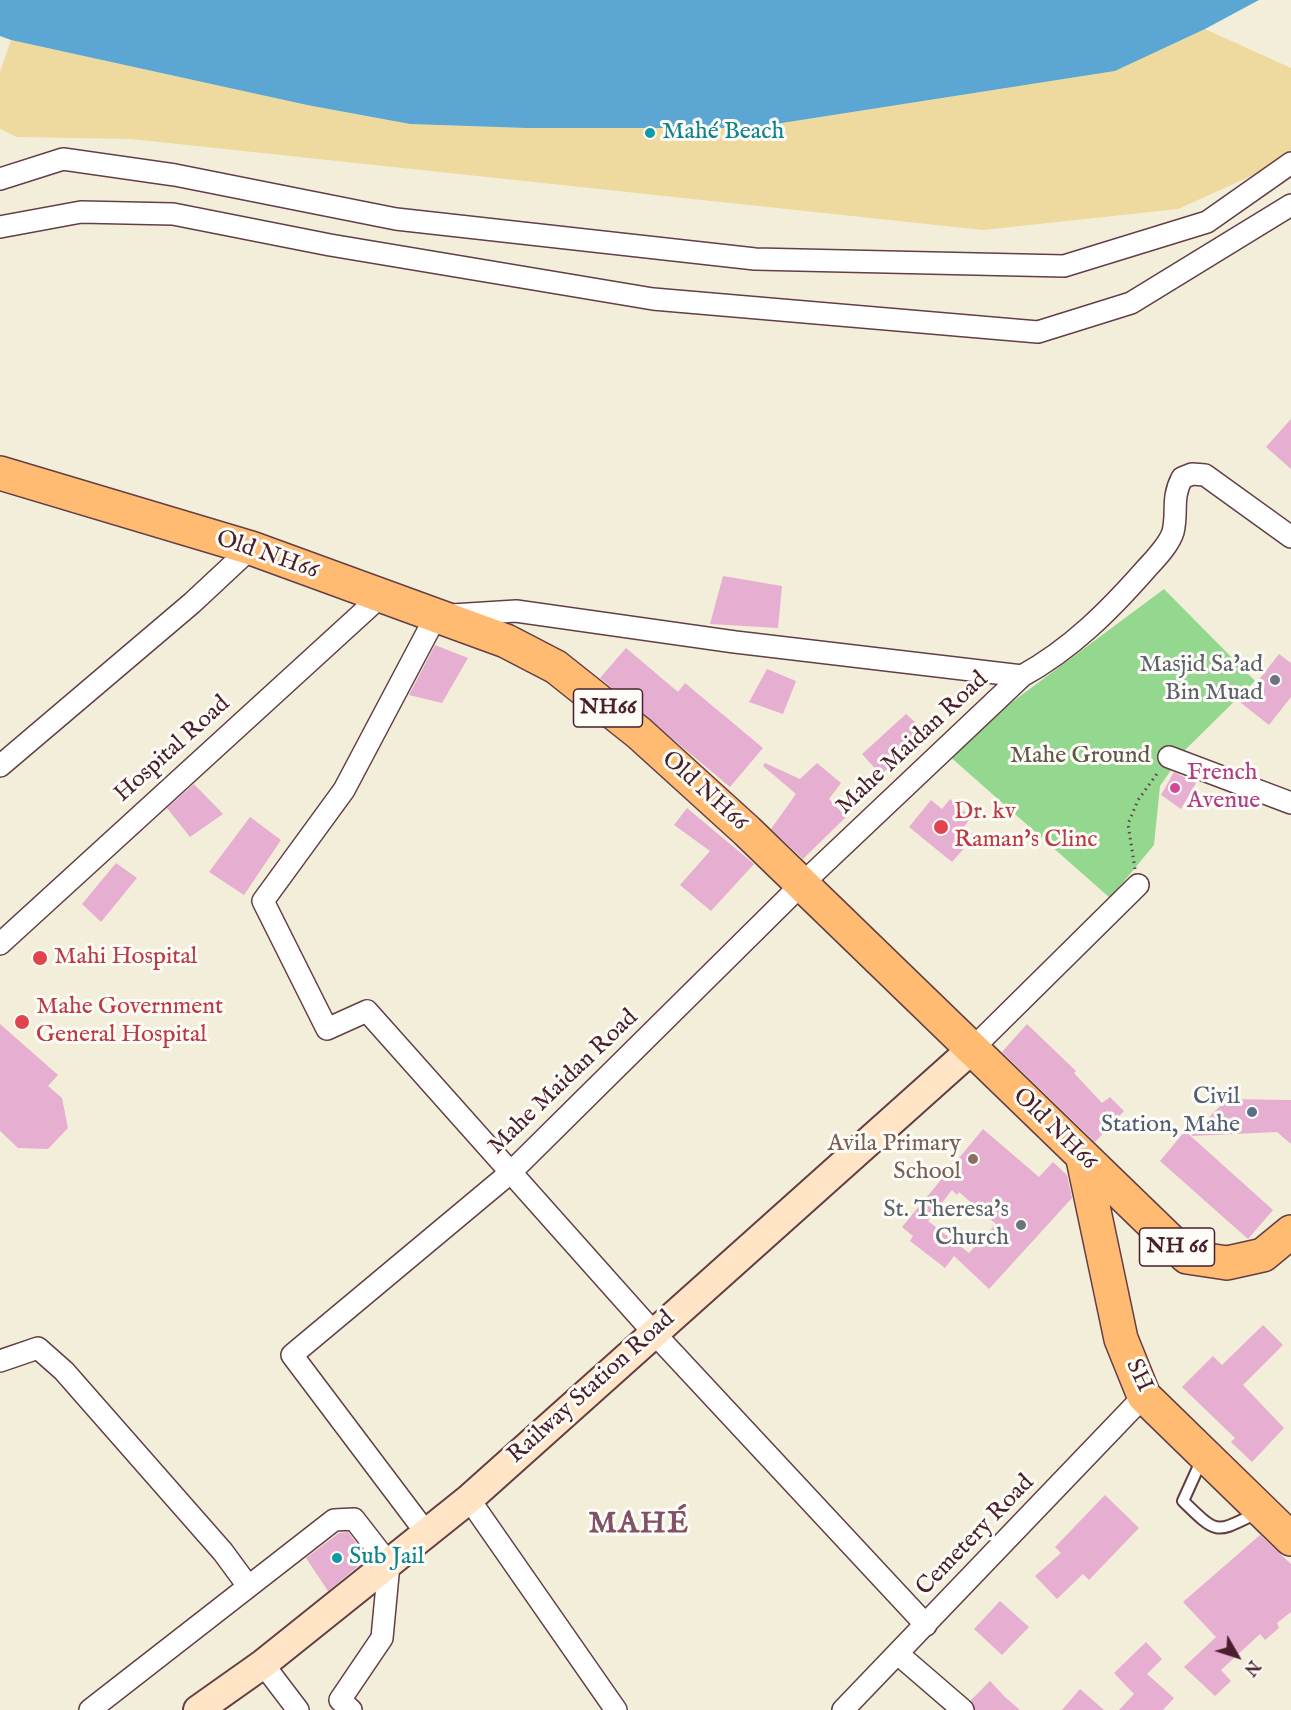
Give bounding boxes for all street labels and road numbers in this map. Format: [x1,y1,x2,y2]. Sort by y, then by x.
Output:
street label: Old NH66 [212,525,322,587]
street label: Mahe Maidan Road [831,666,995,822]
road number: NH66 [574,689,642,727]
street label: Hospital Road [109,691,237,809]
street label: Old NH66 [655,746,753,838]
street label: Mahe Maidan Road [483,1004,645,1162]
street label: Old NH66 [1006,1083,1102,1177]
road number: NH 66 [1140,1228,1214,1266]
street label: Railway Station Road [503,1306,681,1470]
street label: SH [1118,1355,1158,1397]
street label: Cemetery Road [911,1470,1041,1602]

